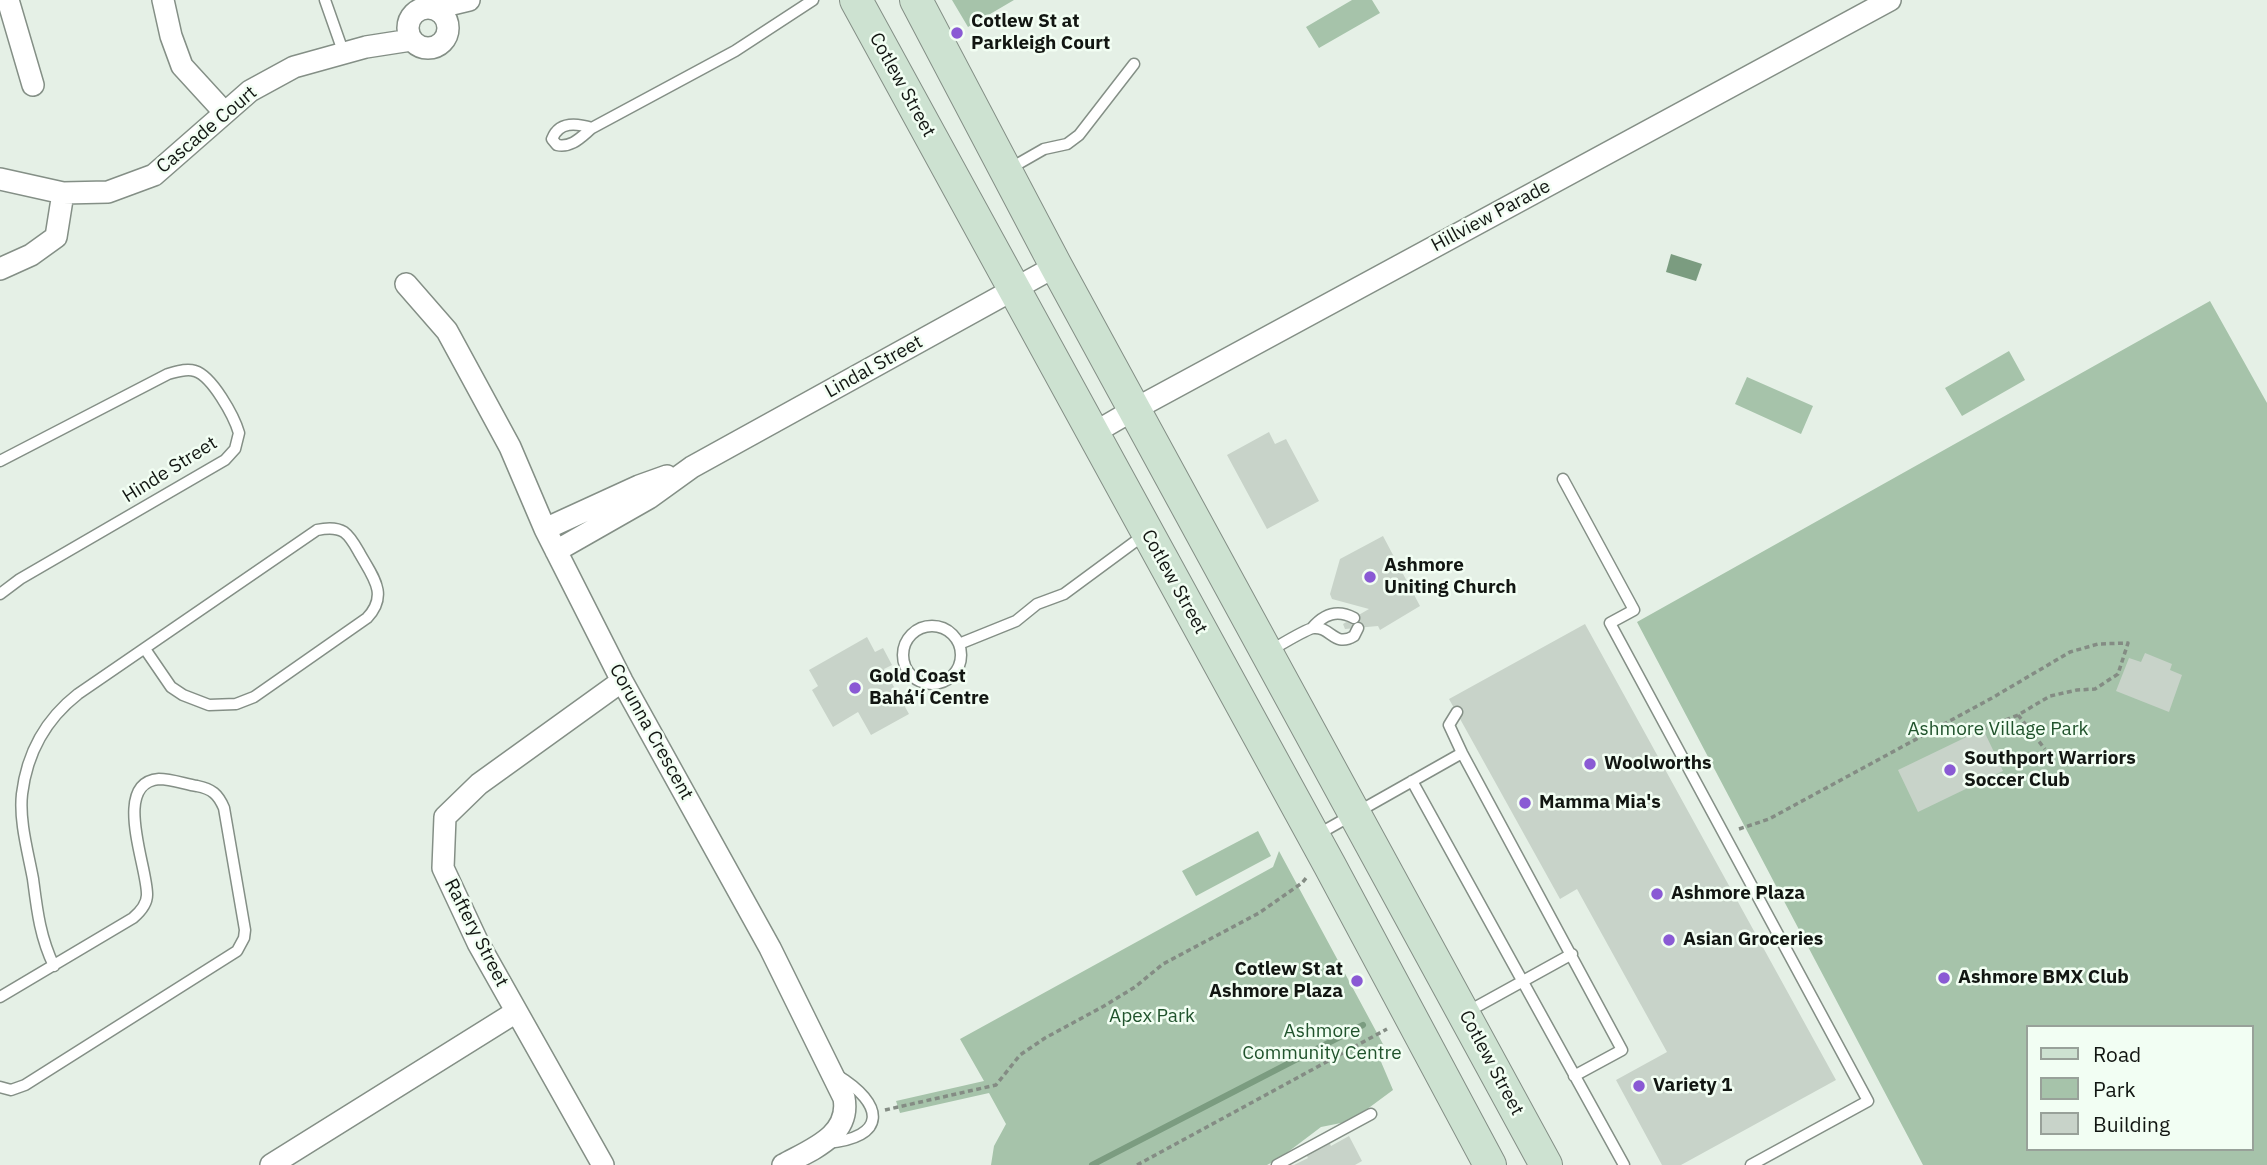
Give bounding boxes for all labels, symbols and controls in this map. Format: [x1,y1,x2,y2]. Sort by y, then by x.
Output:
place label: Cotlew St at Parkleigh Court [971,11,1110,55]
marker: Cotlew St at Parkleigh Court [949,25,965,41]
street label: Cotlew Street [864,29,940,141]
street label: Cascade Court [152,81,262,179]
street label: Hillview Parade [1428,175,1554,257]
street label: Lindal Street [821,331,927,403]
street label: Hinde Street [119,432,221,508]
street label: Cotlew Street [1136,526,1212,638]
place label: Ashmore Uniting Church [1384,555,1517,599]
marker: Ashmore Uniting Church [1362,569,1378,585]
street label: Corunna Crescent [604,660,698,804]
place label: Gold Coast Bahá'í Centre [869,666,989,710]
marker: Gold Coast Bahá'í Centre [847,680,863,696]
park label: Ashmore Village Park [1907,719,2089,741]
place label: Southport Warriors Soccer Club [1964,748,2136,792]
place label: Woolworths [1604,753,1712,775]
marker: Woolworths [1582,756,1598,772]
marker: Southport Warriors Soccer Club [1942,762,1958,778]
place label: Mamma Mia's [1539,792,1661,814]
marker: Mamma Mia's [1517,795,1533,811]
street label: Raftery Street [439,875,513,991]
place label: Ashmore Plaza [1671,883,1805,905]
marker: Ashmore Plaza [1649,886,1665,902]
place label: Asian Groceries [1683,929,1823,951]
marker: Asian Groceries [1661,932,1677,948]
place label: Cotlew St at Ashmore Plaza [1209,959,1343,1003]
place label: Ashmore BMX Club [1958,967,2129,989]
marker: Ashmore BMX Club [1936,970,1952,986]
marker: Cotlew St at Ashmore Plaza [1349,973,1365,989]
park label: Apex Park [1109,1006,1195,1028]
street label: Cotlew Street [1454,1007,1528,1119]
park label: Ashmore Community Centre [1242,1021,1402,1065]
legend [2025,1025,2253,1151]
text: Road [2093,1040,2141,1068]
place label: Variety 1 [1653,1075,1732,1097]
text: Park [2093,1075,2136,1103]
marker: Variety 1 [1631,1078,1647,1094]
text: Building [2093,1110,2170,1138]

